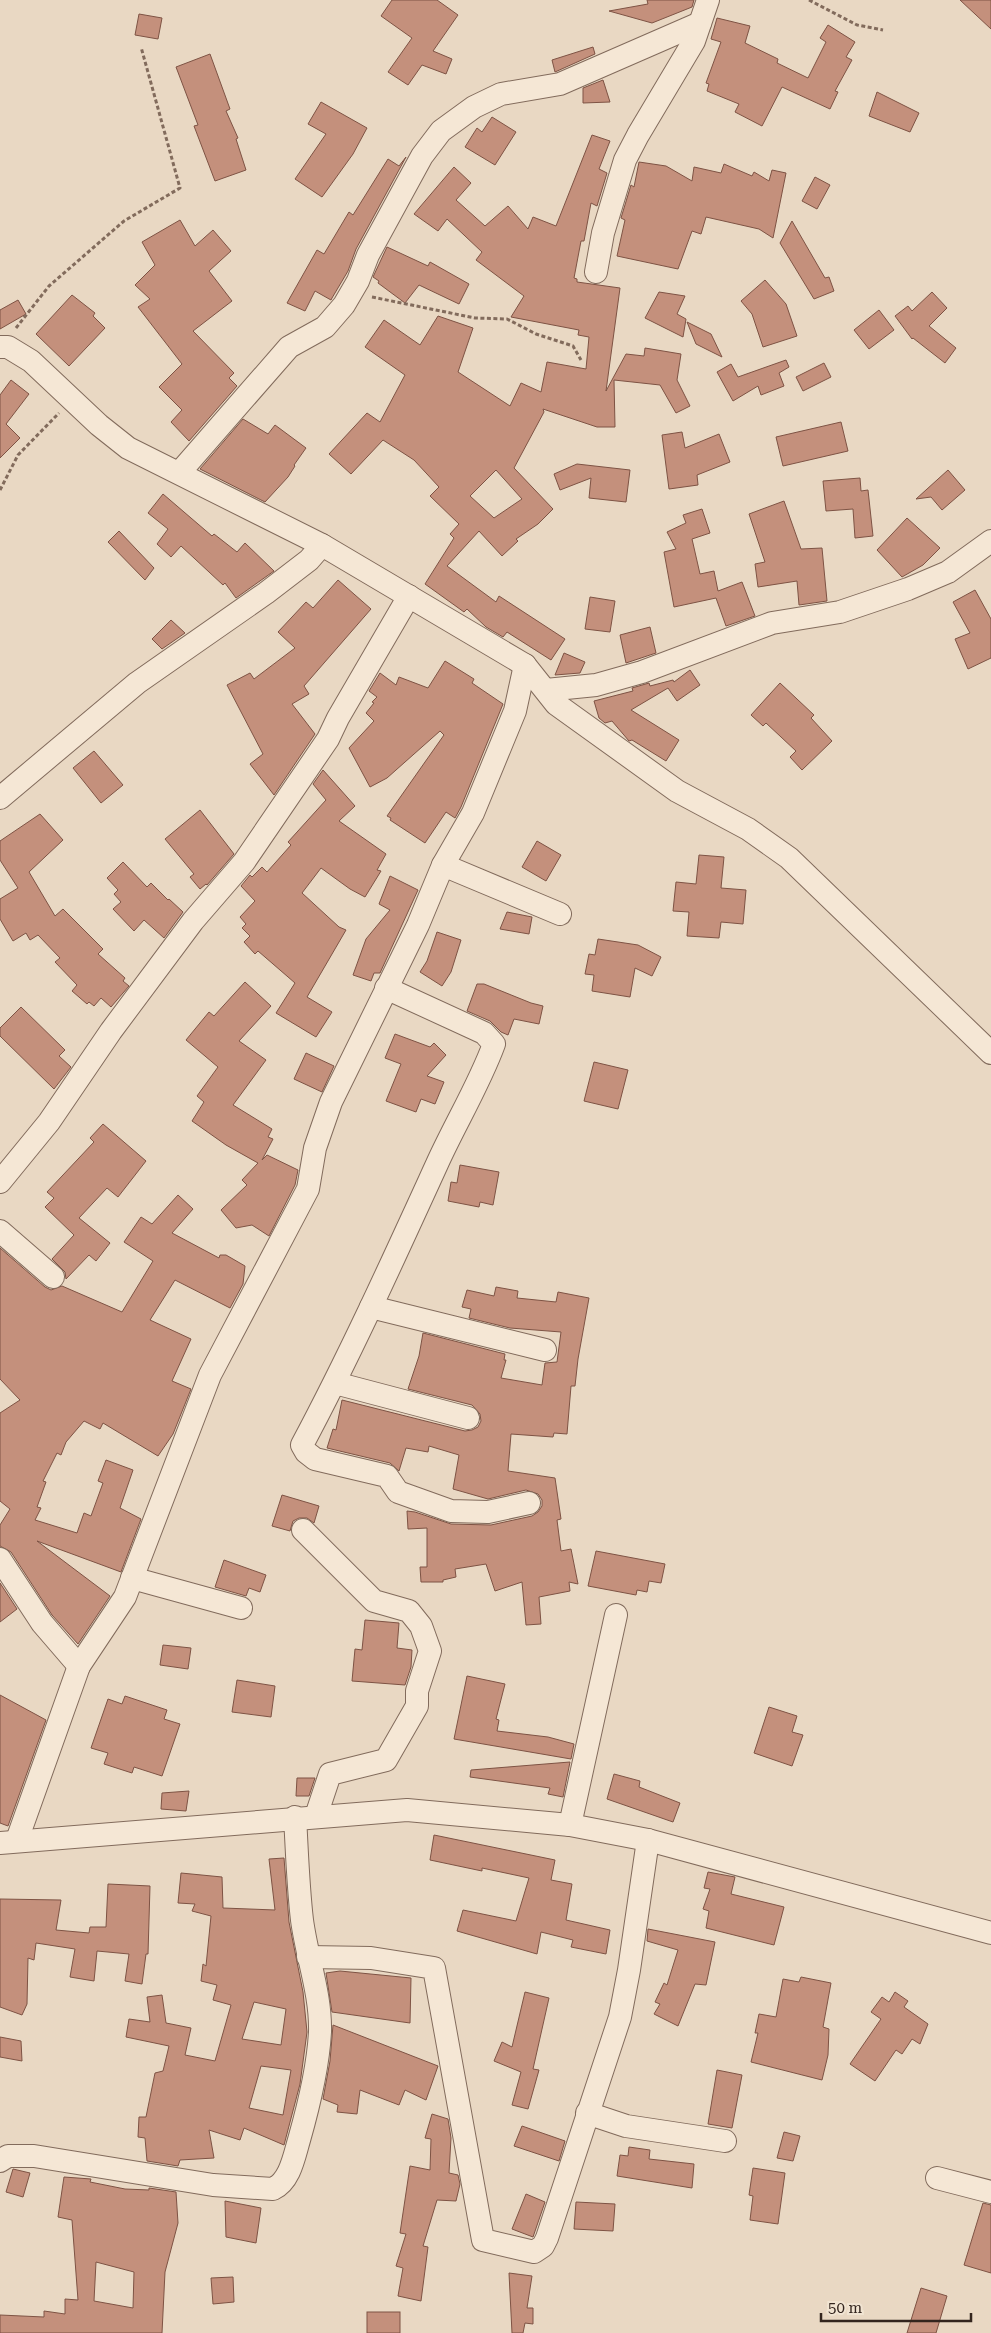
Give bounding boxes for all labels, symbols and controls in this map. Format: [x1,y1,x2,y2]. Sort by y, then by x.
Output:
scale bar [821,2290,971,2322]
text: 50 m [828,2299,863,2317]

